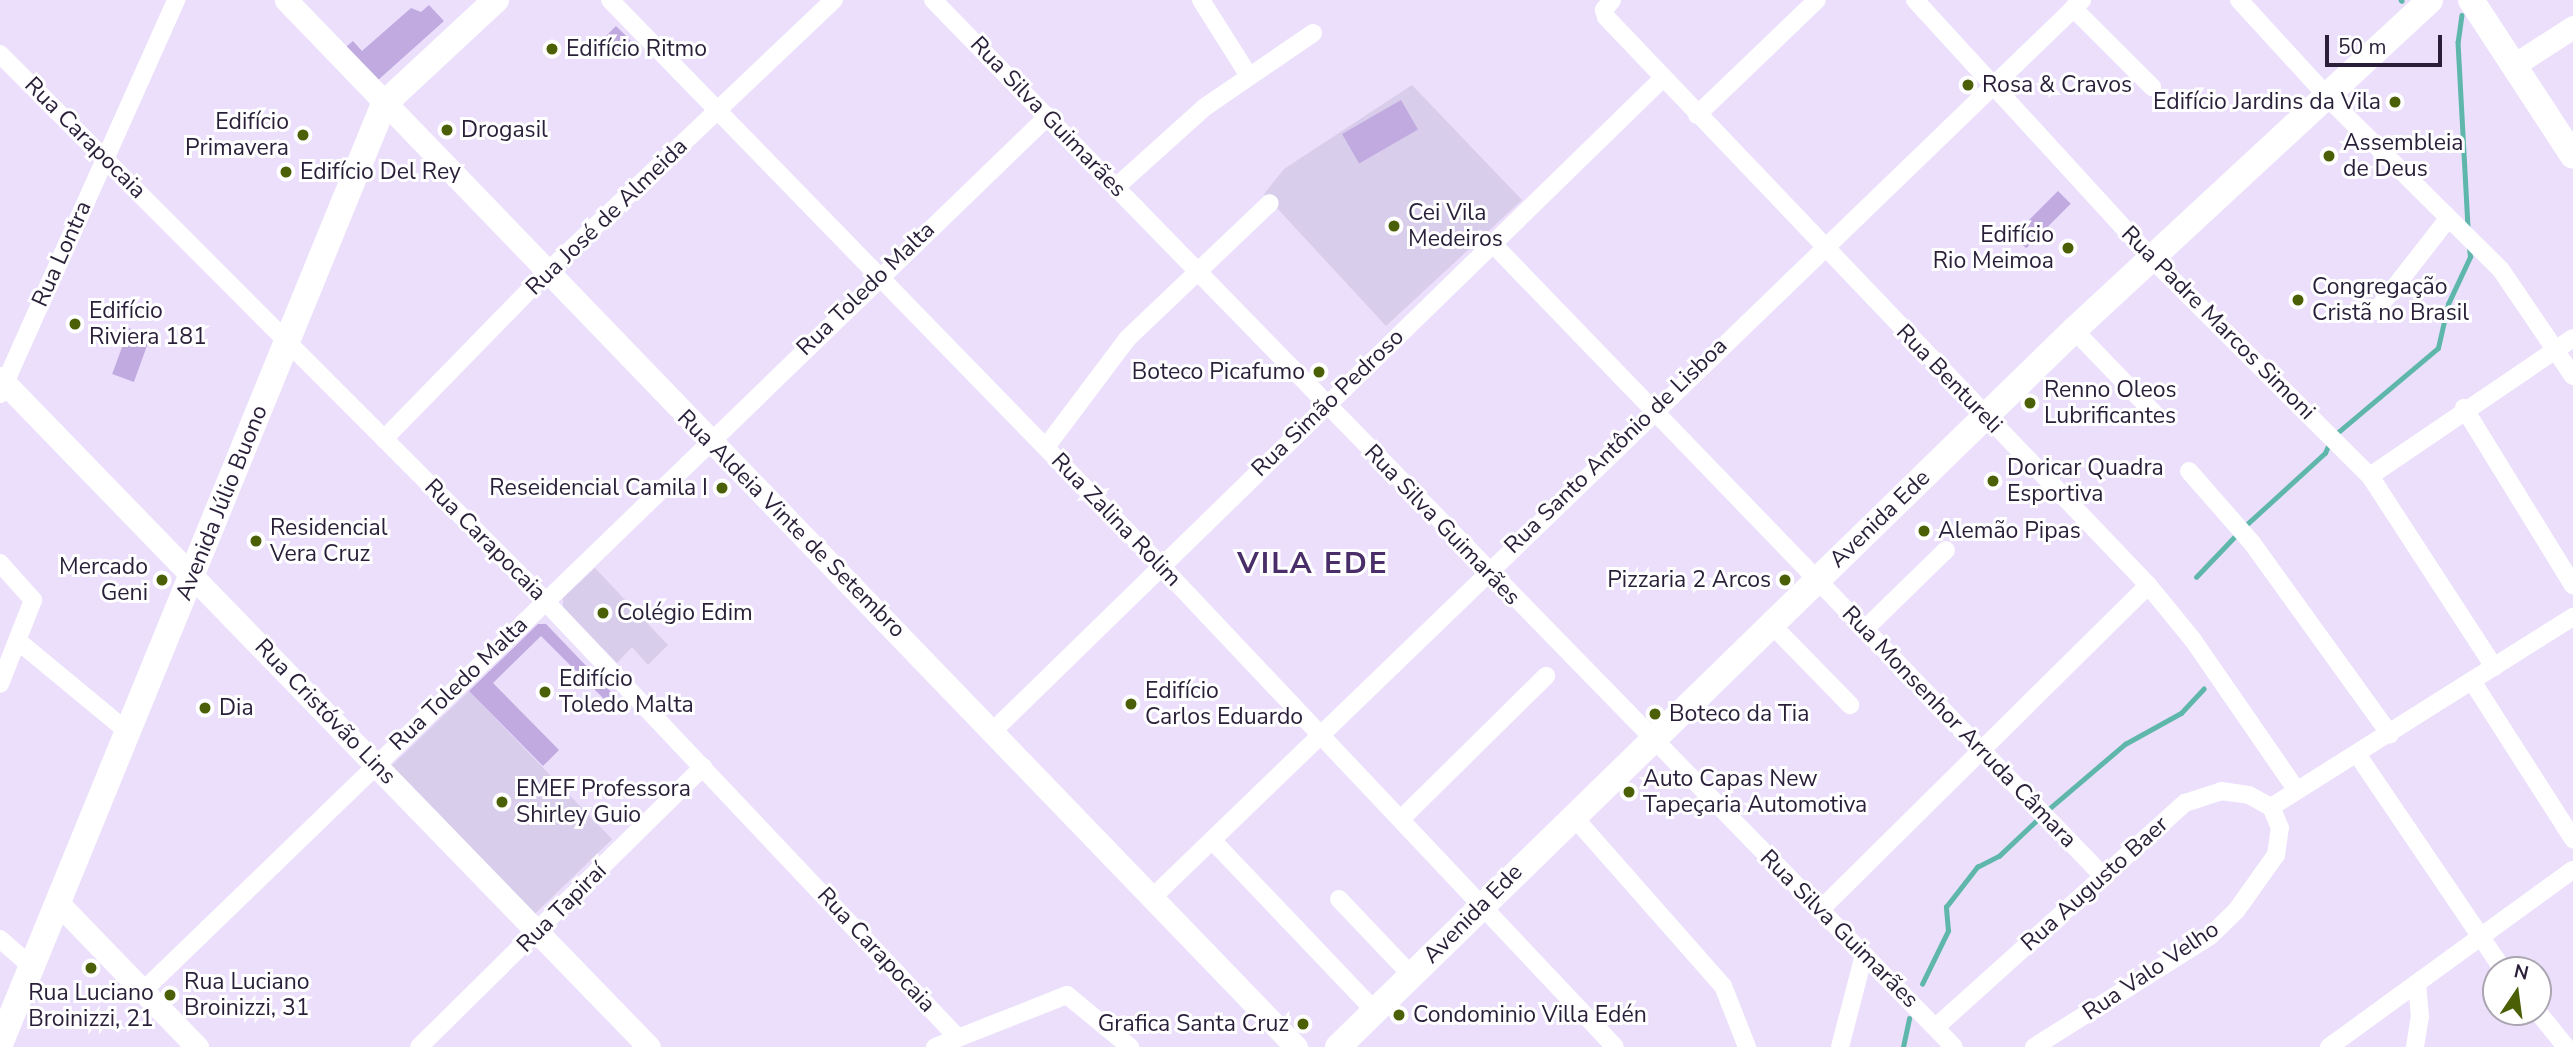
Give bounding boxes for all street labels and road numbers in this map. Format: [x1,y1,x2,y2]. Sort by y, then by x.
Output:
street label: Rua Silva Guimarães [964,31,1132,203]
street label: Rua Carapocaia [19,72,151,204]
street label: Rua José de Almeida [521,133,693,301]
street label: Rua Lontra [26,197,98,311]
street label: Rua Toledo Malta [791,216,941,362]
street label: Rua Padre Marcos Simoni [2115,220,2321,426]
street label: Rua Bentureli [1890,319,2008,439]
street label: Rua Simão Pedroso [1246,323,1410,483]
street label: Rua Santo Antônio de Lisboa [1499,332,1733,560]
street label: Avenida Júlio Buono [170,401,274,605]
street label: Rua Aldeia Vinte de Setembro [671,404,911,644]
street label: Rua Silva Guimarães [1358,439,1526,611]
street label: Rua Zalina Rolim [1045,447,1187,593]
street label: Avenida Ede [1824,464,1936,574]
street label: Rua Carapocaia [419,474,551,606]
street label: Rua Monsenhor Arruda Câmara [1836,600,2082,854]
street label: Rua Toledo Malta [384,611,534,757]
street label: Rua Cristóvão Lins [249,634,401,790]
street label: Rua Augusto Baer [2016,811,2174,957]
street label: Rua Silva Guimarães [1754,844,1924,1014]
street label: Rua Tapiraí [512,858,612,958]
street label: Avenida Ede [1418,859,1528,969]
street label: Rua Carapocaia [811,882,941,1018]
street label: Rua Valo Velho [2078,915,2224,1027]

